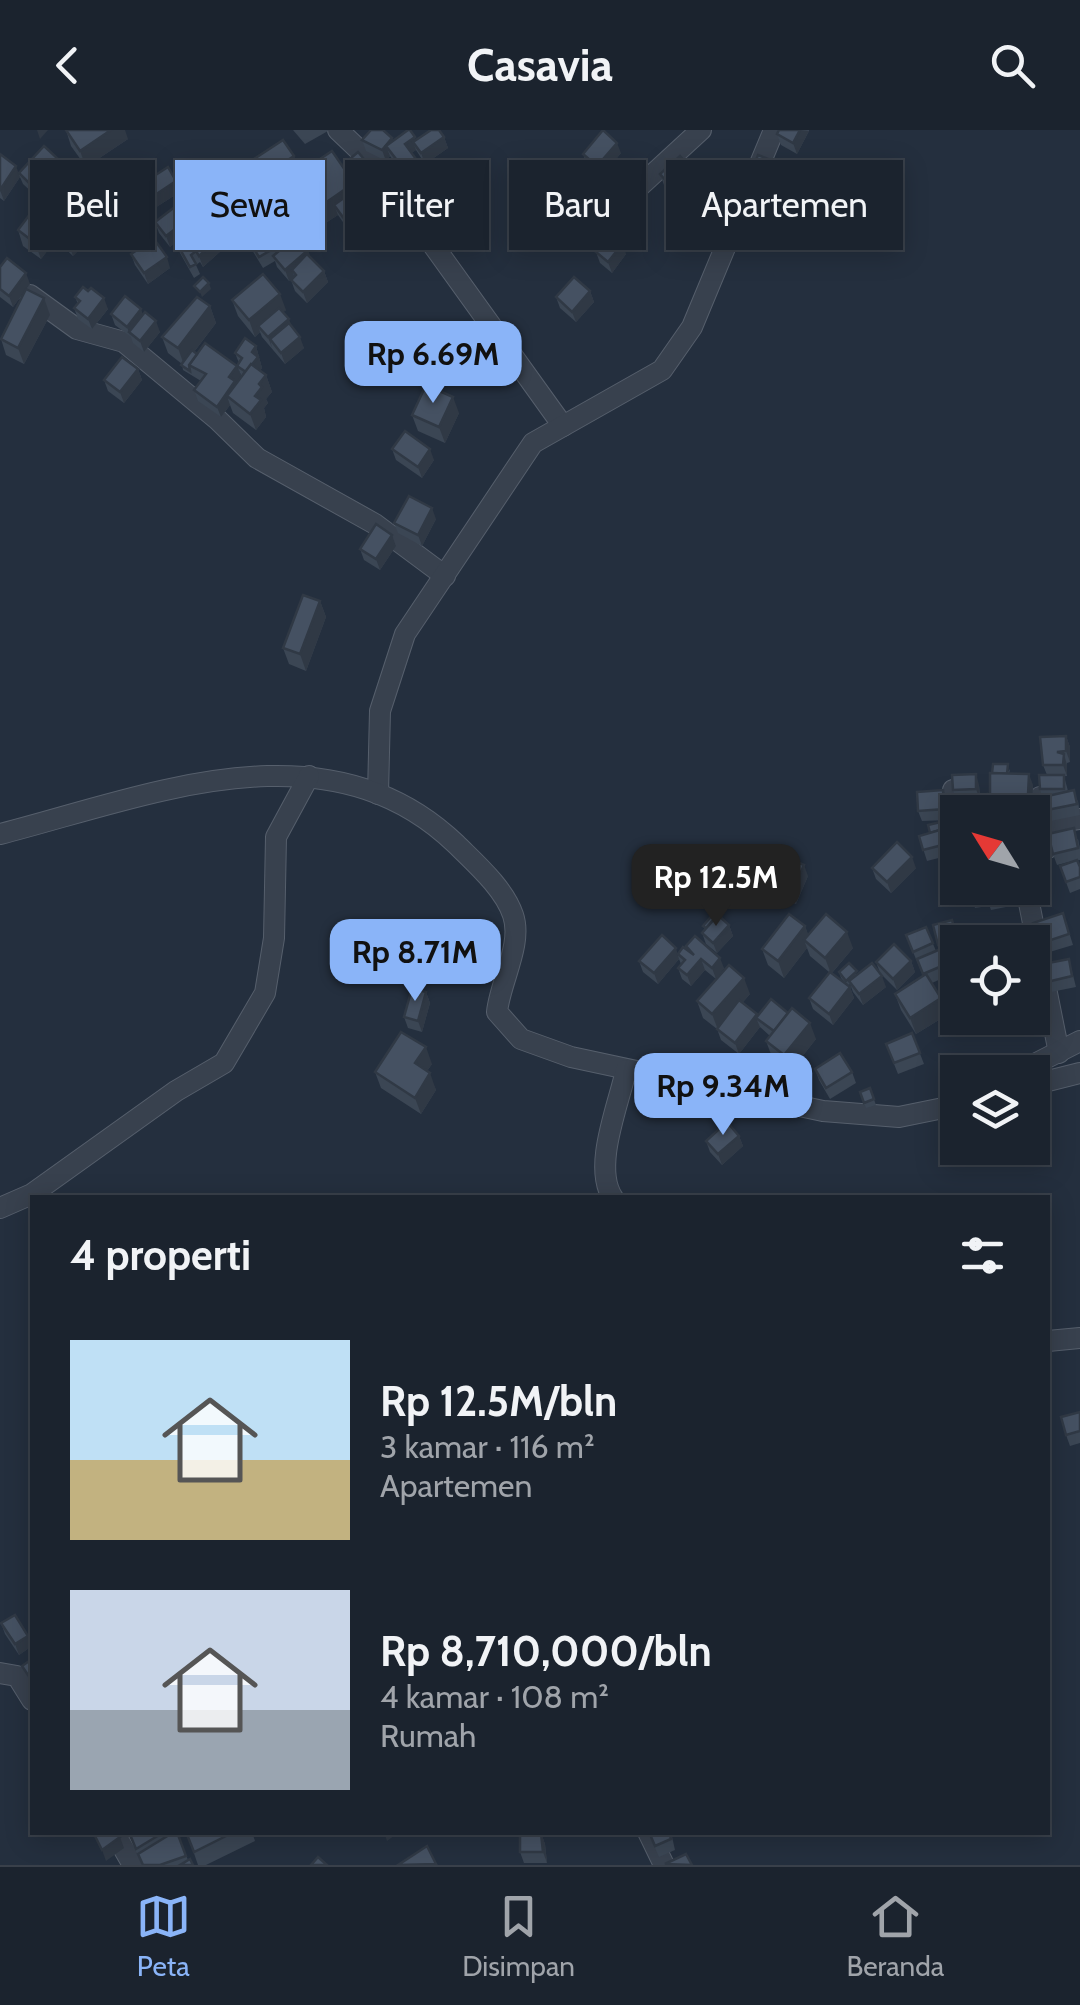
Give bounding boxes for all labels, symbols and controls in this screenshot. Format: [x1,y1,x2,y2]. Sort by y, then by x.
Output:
icon: back [40,38,95,93]
text: Casavia [467,38,613,92]
icon: search [985,38,1040,93]
chip: Beli [30,160,155,250]
chip: Sewa [175,160,325,250]
chip: Filter [345,160,489,250]
chip: Baru [509,160,646,250]
chip: Apartemen [666,160,903,250]
pin: Rp 6.69M [330,321,536,406]
text: Rp 6.69M [367,334,499,373]
north arrow [940,795,1050,905]
map controls [940,795,1050,1165]
pin: Rp 12.5M [613,844,819,929]
text: Rp 12.5M [654,857,778,896]
pin: Rp 8.71M [312,919,518,1004]
button: locate [940,925,1050,1035]
text: Rp 8.71M [352,932,478,971]
pin: Rp 9.34M [620,1053,826,1138]
button: layers [940,1055,1050,1165]
text: Rp 9.34M [656,1066,790,1105]
icon: filters [955,1228,1010,1283]
text: 4 properti [70,1229,251,1281]
text: Rp 12.5M/bln [380,1375,617,1427]
icon: home [150,1380,270,1500]
text: 3 kamar · 116 m² [380,1427,595,1466]
text: Apartemen [380,1466,532,1505]
text: Rp 8,710,000/bln [380,1625,712,1677]
icon: home [150,1630,270,1750]
text: 4 kamar · 108 m² [380,1677,609,1716]
text: Rumah [380,1716,476,1755]
tab: Peta [136,1889,191,1983]
tab: Disimpan [462,1889,575,1983]
tab: Beranda [846,1889,944,1983]

